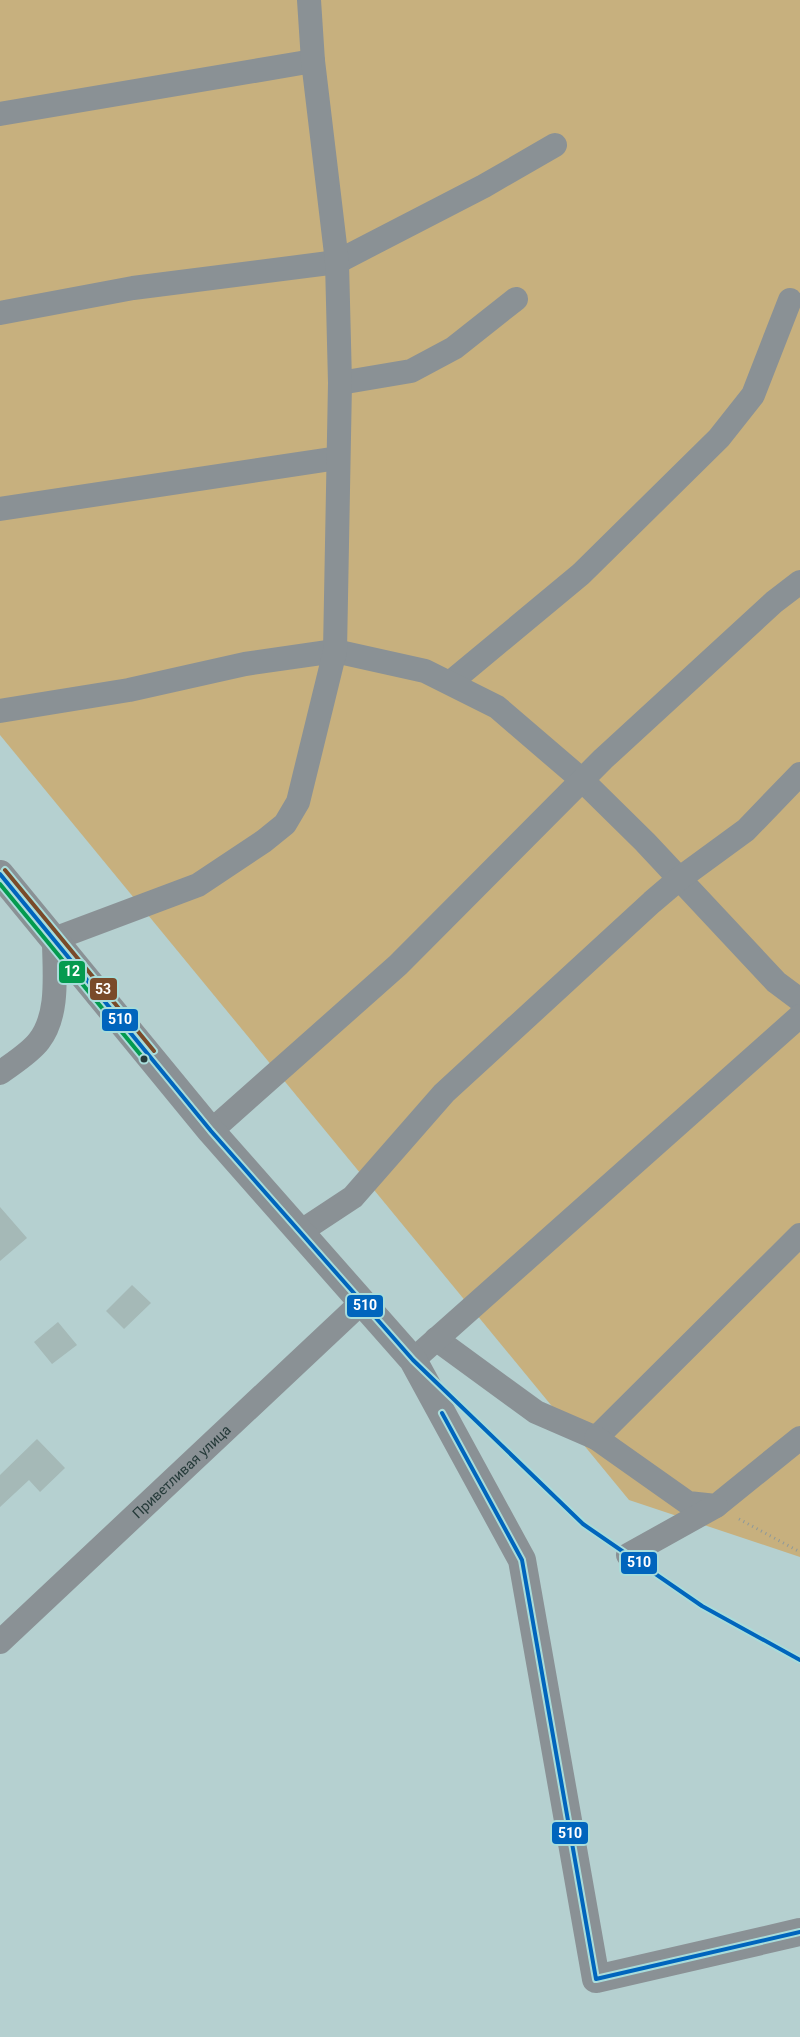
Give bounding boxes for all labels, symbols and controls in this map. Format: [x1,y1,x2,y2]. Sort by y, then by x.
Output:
line badge: 12 [58,960,86,984]
text: 12 [64,963,80,979]
line badge: 53 [89,977,118,1001]
text: 53 [95,981,111,997]
line badge: 510 [101,1008,139,1032]
text: 510 [108,1011,132,1027]
unlabelled marker [139,1054,149,1064]
line badge: 510 [346,1294,384,1318]
text: 510 [353,1297,377,1313]
street label: Приветливая улица [129,1422,234,1522]
line badge: 510 [620,1551,658,1575]
text: 510 [627,1554,651,1570]
line badge: 510 [551,1821,589,1845]
text: 510 [558,1825,582,1841]

